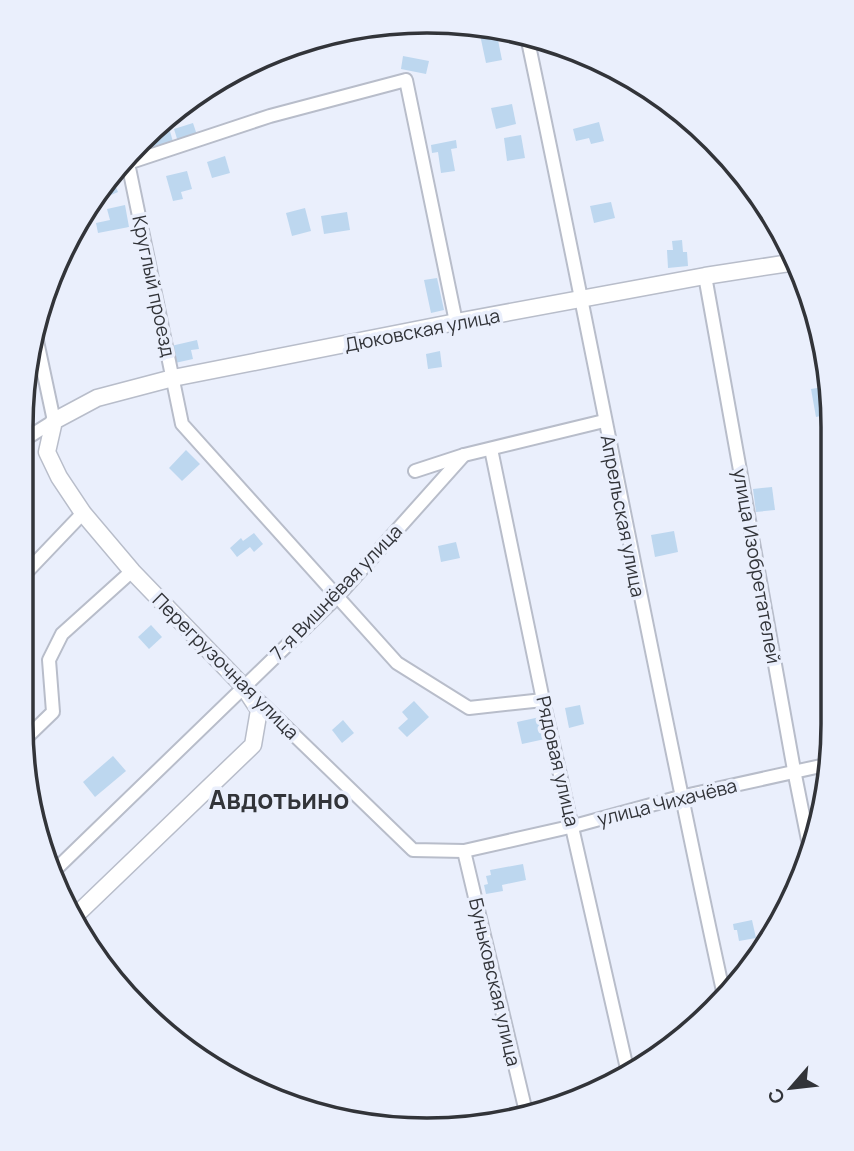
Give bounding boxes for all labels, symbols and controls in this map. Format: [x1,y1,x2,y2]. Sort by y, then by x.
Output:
street label: Круглый проезд [126,213,182,359]
street label: Дюковская улица [342,302,502,358]
street label: Апрельская улица [595,433,651,599]
street label: улица Изобретателей [727,466,787,666]
street label: 7-я Вишнёвая улица [264,518,408,666]
street label: Перегрузочная улица [147,587,305,745]
street label: Рядовая улица [530,693,586,829]
street label: улица Чихачёва [595,772,739,832]
district label: Авдотьино [209,781,349,817]
street label: Буньковская улица [463,895,527,1069]
north arrow [756,1053,826,1123]
text: С [761,1084,791,1108]

